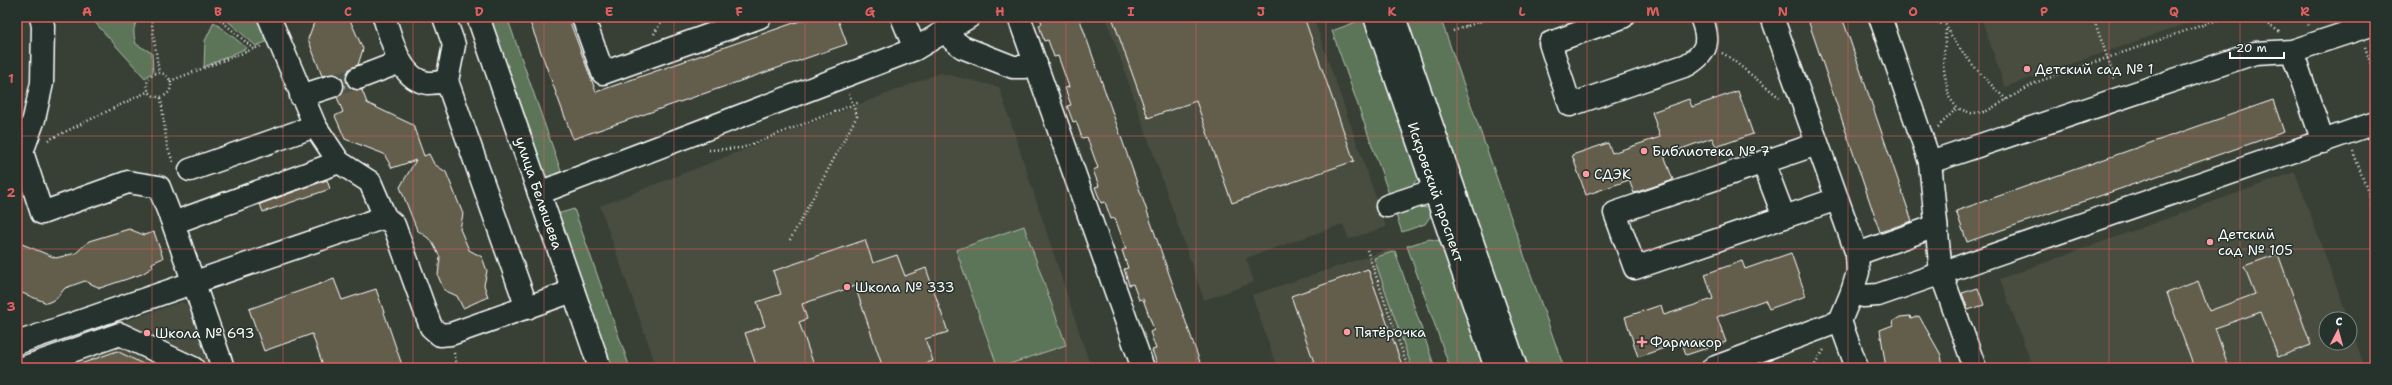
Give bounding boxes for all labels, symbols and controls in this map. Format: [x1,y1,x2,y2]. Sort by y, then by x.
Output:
text: A [82,3,92,20]
text: B [214,3,222,20]
text: C [344,3,352,20]
text: D [474,3,484,20]
text: E [605,3,614,20]
text: F [735,3,743,20]
text: G [865,3,876,20]
text: H [995,3,1005,20]
text: I [1127,3,1135,20]
text: J [1257,3,1265,20]
text: K [1388,3,1397,20]
text: L [1518,3,1526,20]
text: M [1646,3,1660,20]
text: N [1778,3,1788,20]
text: O [1908,3,1918,20]
text: P [2040,3,2048,20]
text: Q [2169,3,2179,20]
text: R [2300,3,2310,20]
scale bar [2230,34,2284,60]
text: 20 m [2236,40,2267,56]
place label: Детский сад № 1 [2035,60,2154,78]
marker: Детский сад № 1 [2022,64,2032,74]
text: 1 [8,70,14,87]
street label: Искровский проспект [1404,120,1469,265]
street label: улица Белышева [511,134,567,252]
place label: Библиотека № 7 [1652,142,1770,160]
marker: Библиотека № 7 [1639,146,1649,156]
place label: СДЭК [1594,165,1631,183]
marker: СДЭК [1581,169,1591,179]
text: 2 [6,184,16,201]
place label: Детский сад № 105 [2218,225,2293,259]
marker: Детский сад № 105 [2205,237,2215,247]
place label: Школа № 333 [855,278,955,296]
marker: Школа № 333 [842,282,852,292]
text: 3 [6,298,16,315]
north arrow [2318,311,2358,351]
text: С [2335,314,2343,329]
place label: Пятёрочка [1355,323,1426,341]
place label: Школа № 693 [155,324,254,342]
marker: Пятёрочка [1342,327,1352,337]
marker: Школа № 693 [142,328,152,338]
place label: Фармакор [1650,333,1722,351]
marker: Фармакор [1637,337,1647,347]

